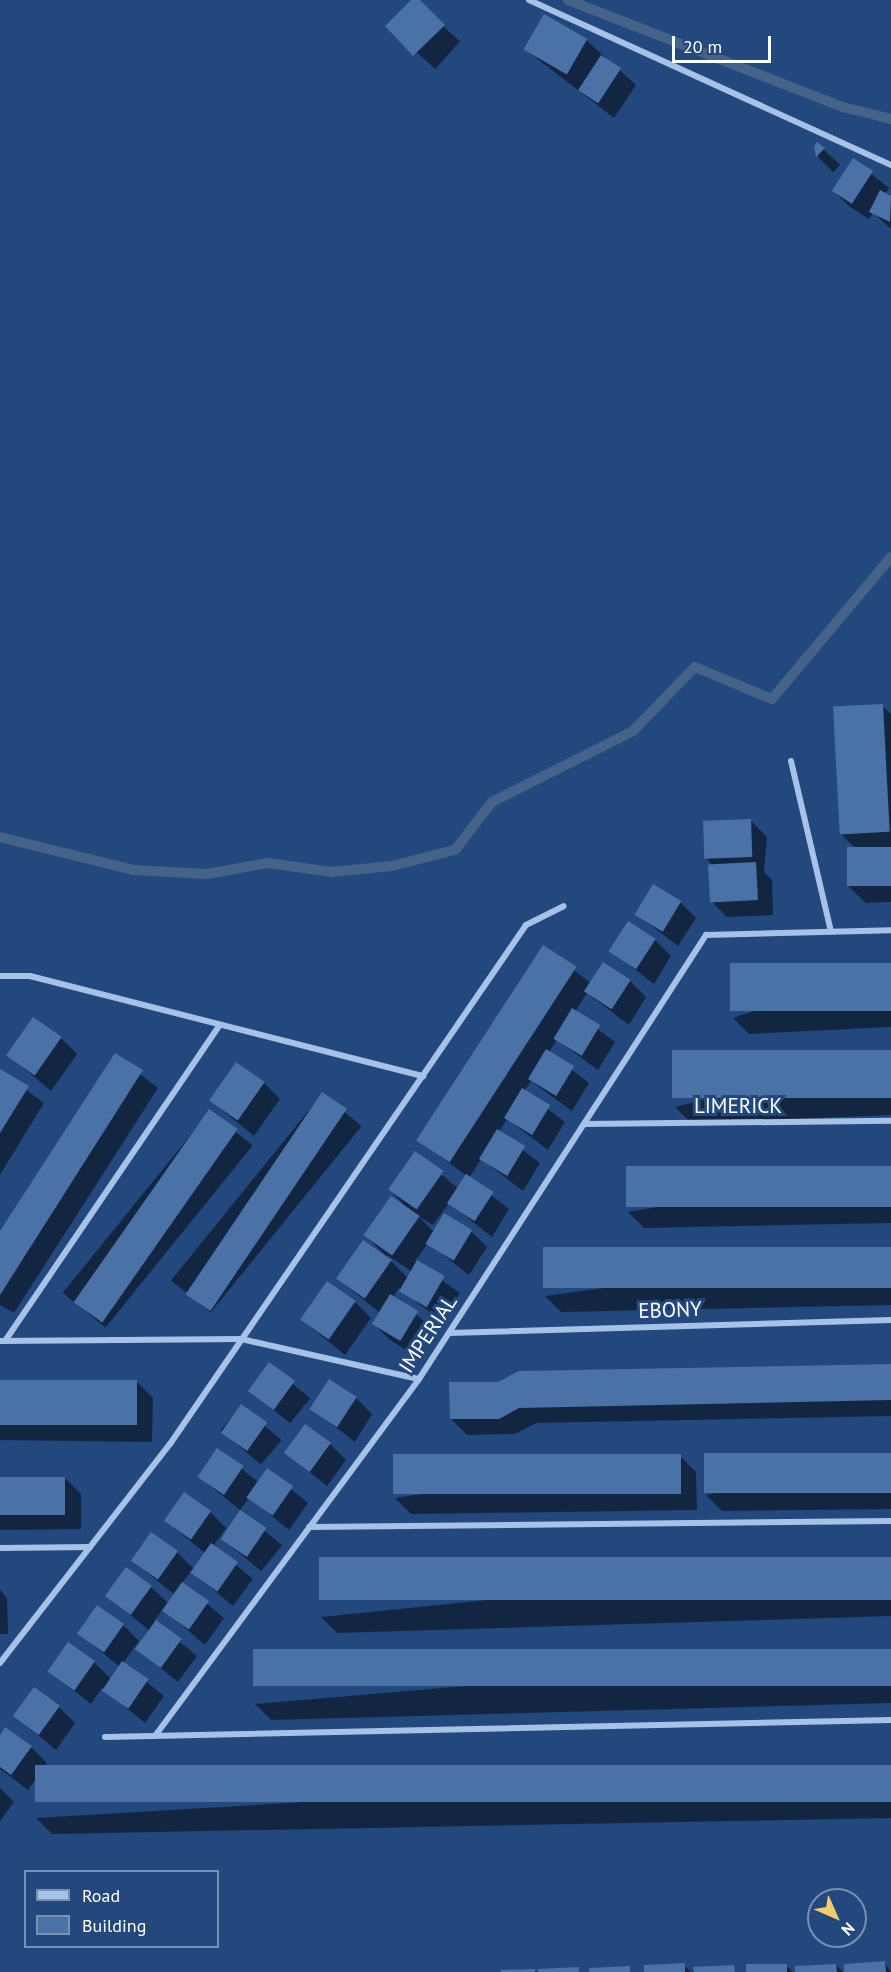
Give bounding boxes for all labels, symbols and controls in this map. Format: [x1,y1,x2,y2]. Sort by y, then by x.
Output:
scale bar [675,24,774,62]
text: 20 m [683,35,722,58]
street label: LIMERICK [694,1093,782,1119]
street label: IMPERIAL [394,1290,462,1378]
street label: EBONY [638,1296,702,1324]
legend [24,1870,219,1948]
text: Road [82,1884,120,1907]
north arrow [807,1888,867,1948]
text: Building [82,1914,146,1937]
text: N [838,1919,859,1940]

